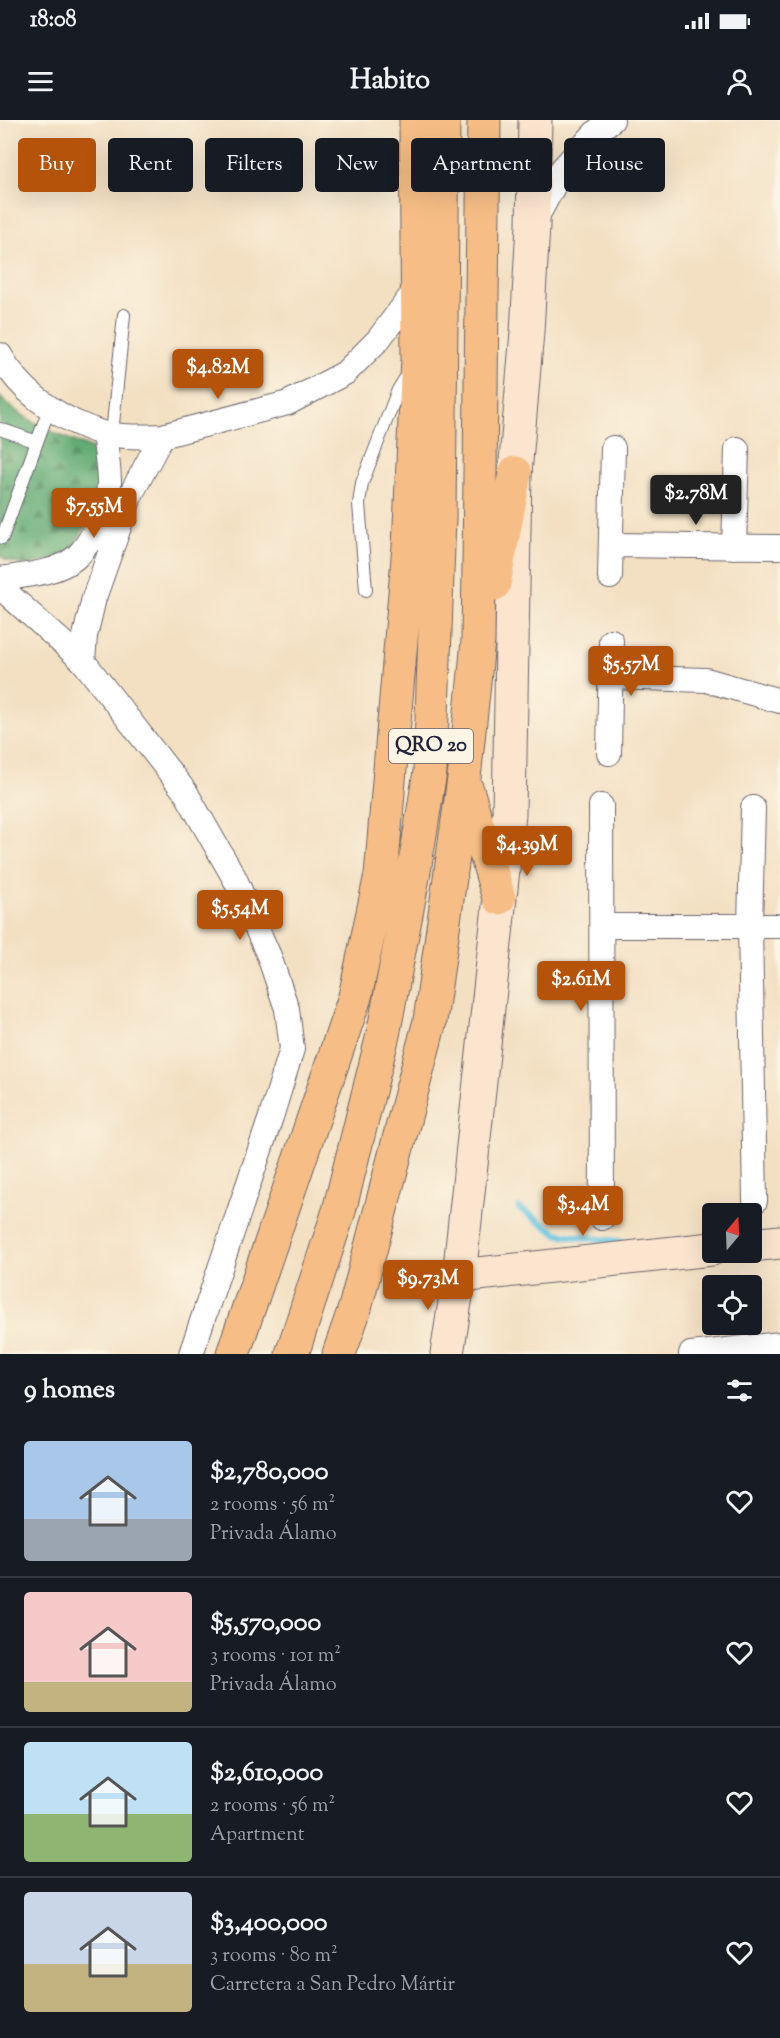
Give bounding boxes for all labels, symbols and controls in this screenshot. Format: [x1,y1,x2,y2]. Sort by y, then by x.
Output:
text: 18:08 [30,5,77,37]
text: Habito [350,62,430,101]
icon: menu [24,65,57,98]
icon: person [723,65,756,98]
chip: Buy [18,138,96,192]
chip: Rent [108,138,193,192]
chip: Filters [205,138,303,192]
chip: New [315,138,399,192]
chip: Apartment [411,138,552,192]
chip: House [564,138,665,192]
pin: $4.82M [169,349,267,400]
text: $4.82M [186,354,250,383]
pin: $2.78M [647,475,745,526]
text: $2.78M [664,480,728,509]
pin: $7.55M [45,488,143,539]
text: $7.55M [65,493,123,522]
pin: $5.57M [582,646,680,697]
text: $5.57M [602,651,660,680]
road number: QRO 20 [389,729,473,763]
pin: $4.39M [478,826,576,877]
text: $4.39M [496,831,558,860]
pin: $5.54M [191,890,289,941]
text: $5.54M [211,895,269,924]
pin: $2.61M [532,961,630,1012]
text: $2.61M [551,966,611,995]
pin: $3.4M [541,1186,625,1237]
text: $3.4M [557,1191,609,1220]
north arrow [702,1203,762,1263]
map controls [702,1203,762,1335]
pin: $9.73M [379,1260,477,1311]
text: $9.73M [397,1265,459,1294]
button: locate [702,1275,762,1335]
text: 9 homes [24,1372,115,1409]
icon: filters [723,1374,756,1407]
text: $2,780,000 [210,1454,329,1491]
icon: home [72,1465,144,1537]
icon: heart [723,1485,756,1518]
text: 2 rooms · 56 m² [210,1491,335,1520]
text: Privada Álamo [210,1520,337,1549]
text: $5,570,000 [210,1605,321,1642]
icon: home [72,1616,144,1688]
icon: heart [723,1636,756,1669]
text: 3 rooms · 101 m² [210,1642,341,1671]
text: Privada Álamo [210,1671,337,1700]
text: $2,610,000 [210,1755,323,1792]
icon: home [72,1766,144,1838]
icon: heart [723,1786,756,1819]
text: 2 rooms · 56 m² [210,1792,335,1821]
text: Apartment [210,1821,305,1850]
text: $3,400,000 [210,1905,328,1942]
icon: home [72,1916,144,1988]
icon: heart [723,1936,756,1969]
text: 3 rooms · 80 m² [210,1942,338,1971]
text: Carretera a San Pedro Mártir [210,1971,455,2000]

